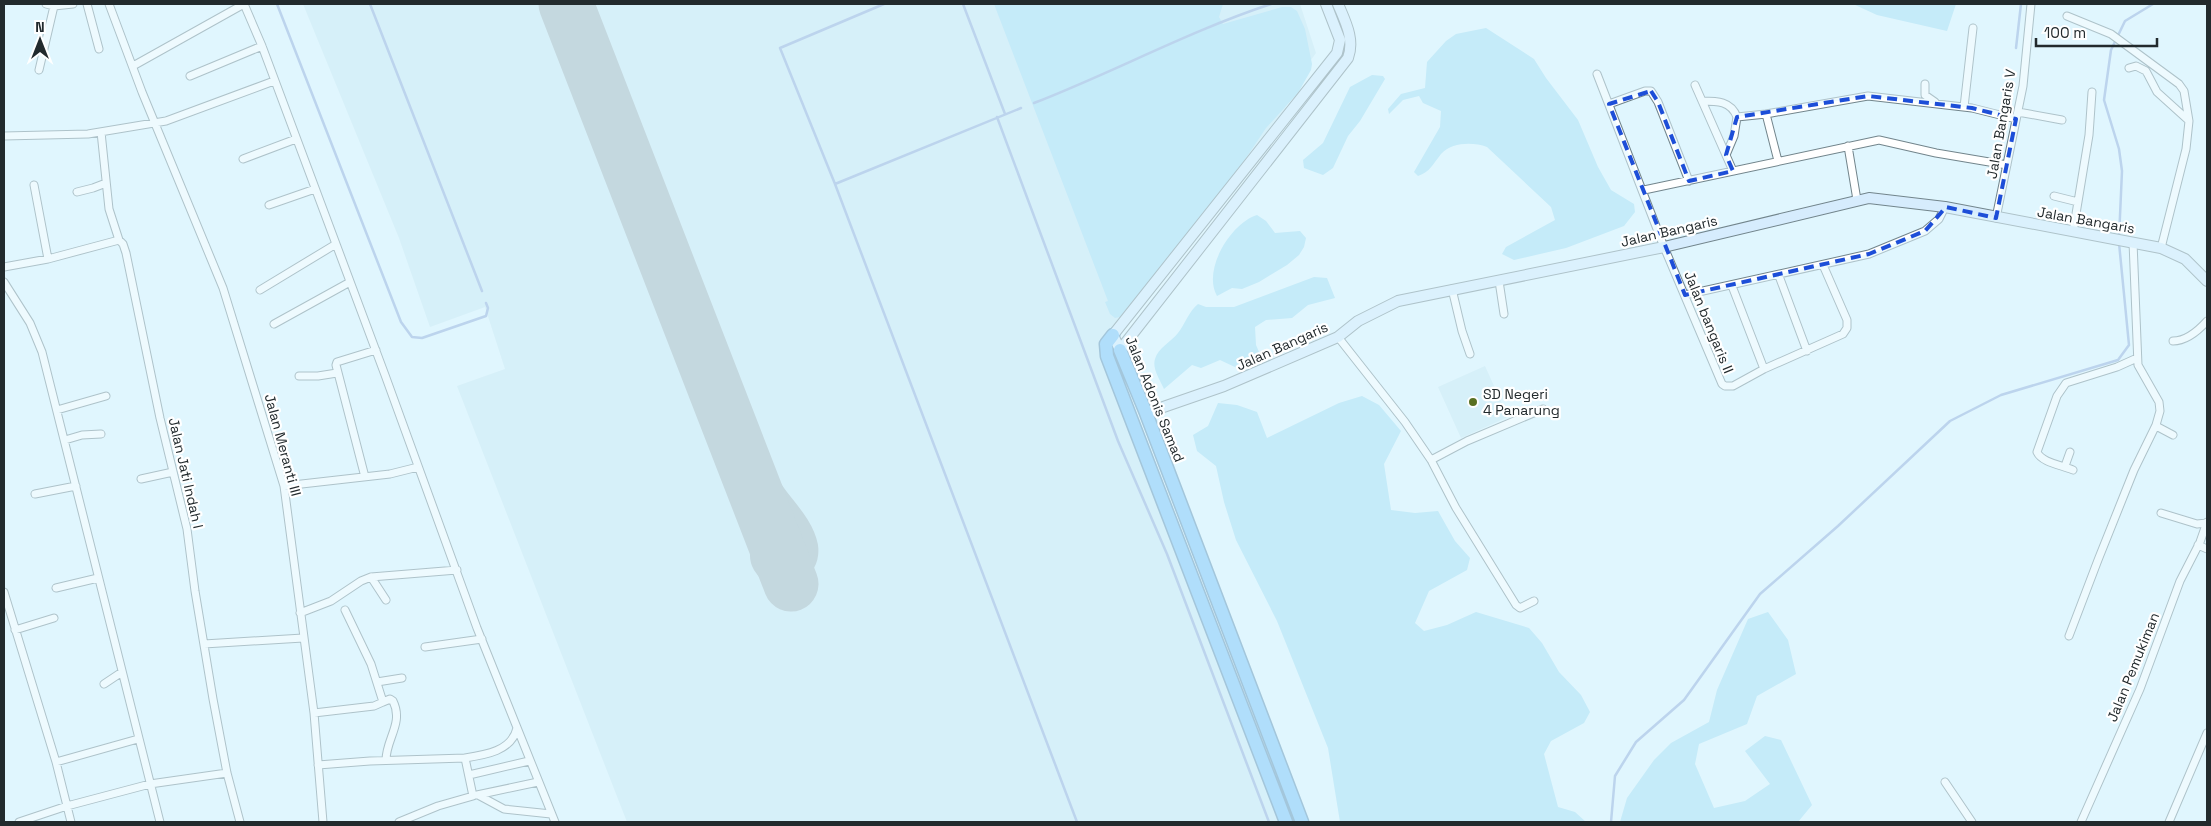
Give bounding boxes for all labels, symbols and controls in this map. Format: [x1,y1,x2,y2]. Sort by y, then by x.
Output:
north arrow [15,15,65,65]
scale bar [2036,15,2157,47]
text: N [35,18,45,36]
text: 100 m [2044,23,2086,42]
street label: Jalan Bangaris V [1983,68,2020,180]
street label: Jalan Bangaris [2036,203,2136,237]
street label: Jalan Bangaris [1619,211,1719,251]
street label: Jalan bangaris II [1680,268,1738,376]
street label: Jalan Bangaris [1233,318,1331,374]
street label: Jalan Adonis Samad [1121,333,1189,465]
place label: SD Negeri 4 Panarung [1483,385,1560,419]
street label: Jalan Meranti III [261,392,305,498]
marker: SD Negeri 4 Panarung [1467,396,1479,408]
street label: Jalan Jati Indah I [164,416,208,530]
street label: Jalan Pemukiman [2103,610,2163,724]

